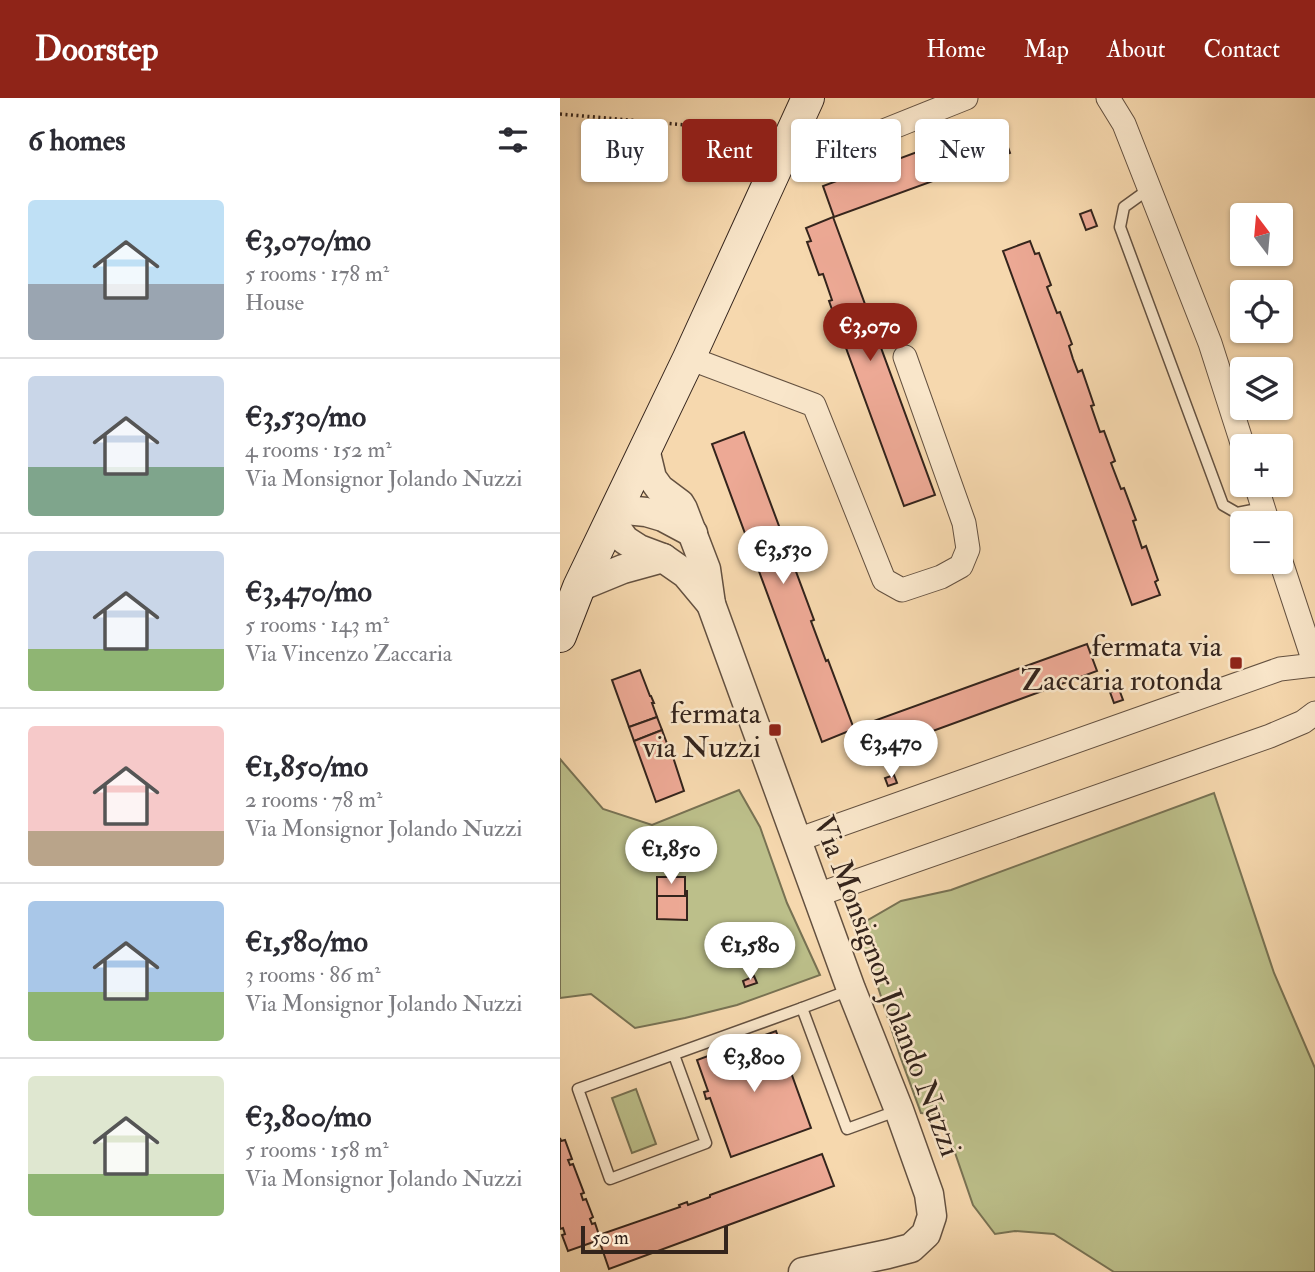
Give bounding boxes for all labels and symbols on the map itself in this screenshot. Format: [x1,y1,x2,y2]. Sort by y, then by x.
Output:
north arrow [1230,203,1293,266]
pin: €3,070 [813,303,927,363]
pin: €3,530 [726,526,840,586]
place label: fermata via Zaccaria rotonda [1021,628,1223,699]
marker: fermata via Zaccaria rotonda [1228,655,1244,671]
place label: fermata via Nuzzi [642,695,762,766]
pin: €3,470 [834,720,948,780]
marker: fermata via Nuzzi [767,722,783,738]
street label: Via Monsignor Jolando Nuzzi [805,810,969,1162]
pin: €1,850 [614,826,728,886]
pin: €1,580 [693,922,807,982]
pin: €3,800 [697,1034,811,1094]
scale bar [581,1223,728,1255]

